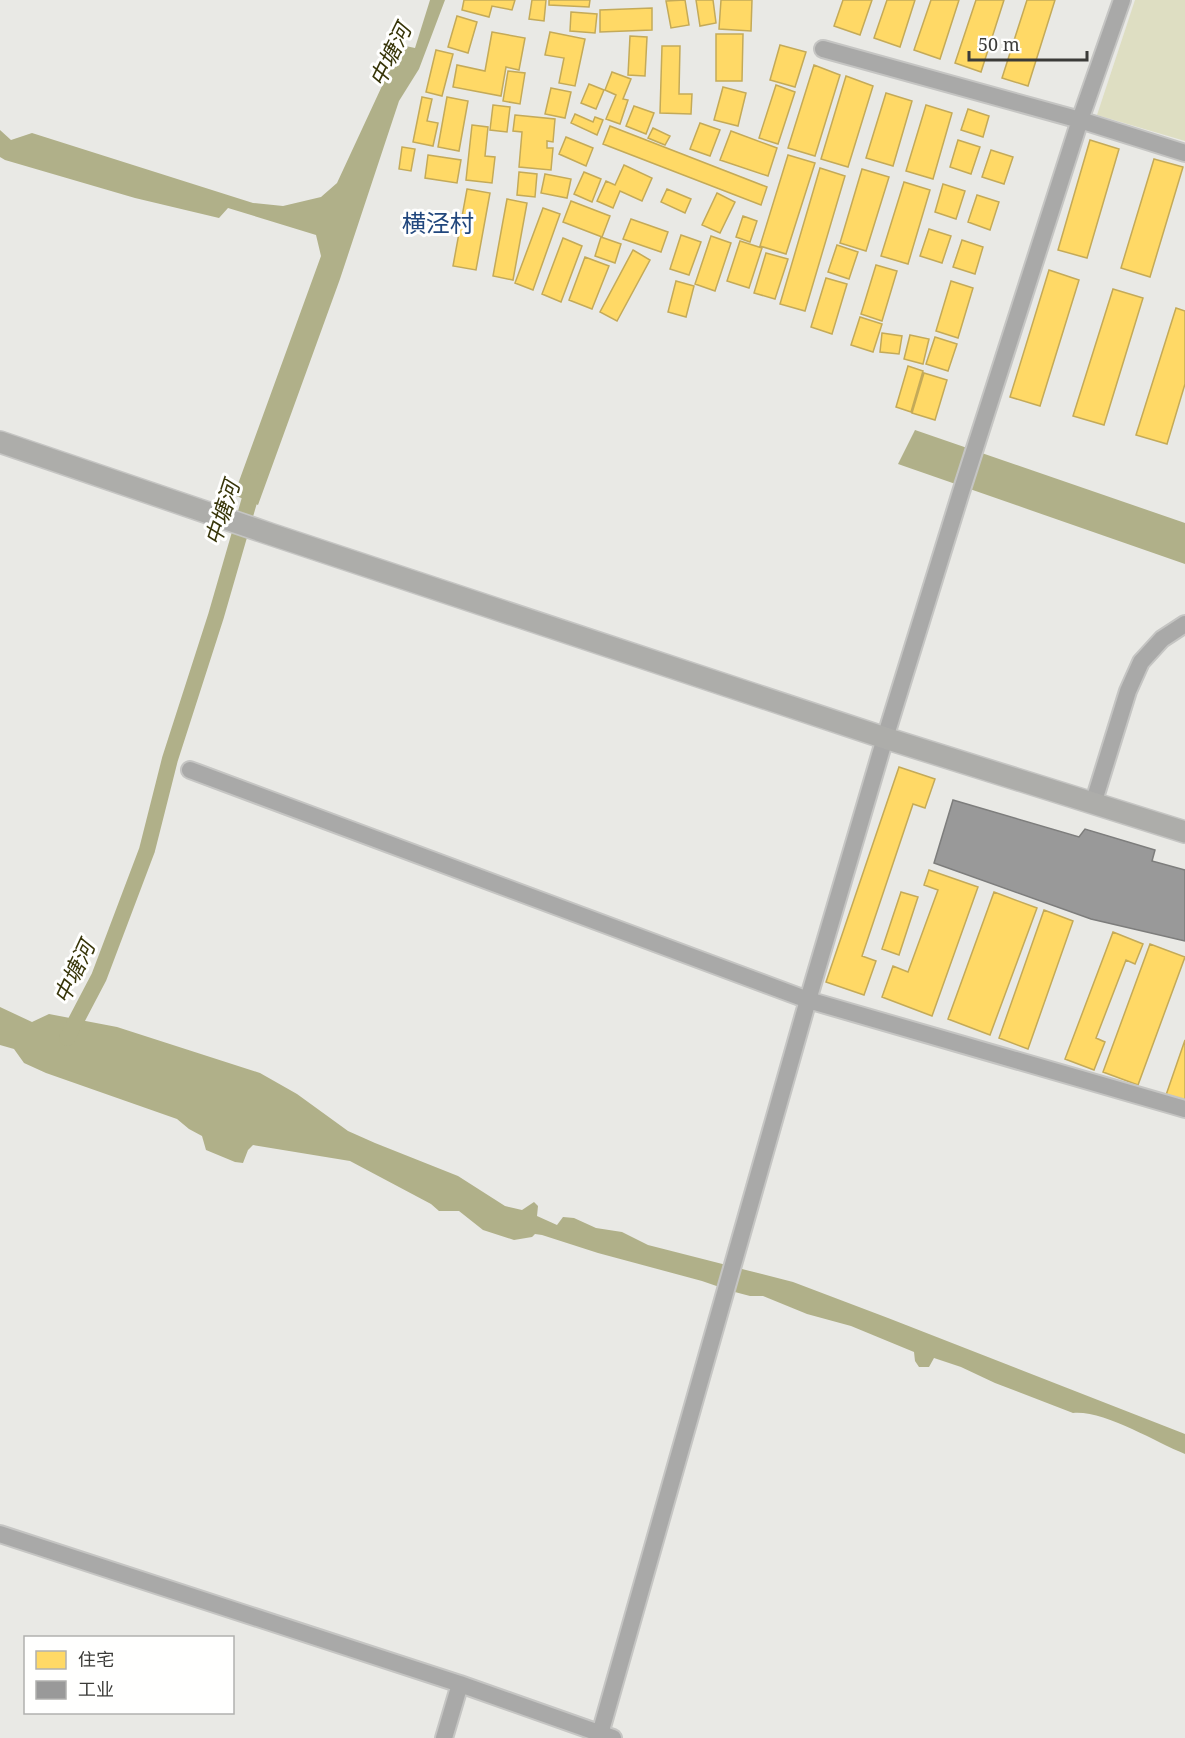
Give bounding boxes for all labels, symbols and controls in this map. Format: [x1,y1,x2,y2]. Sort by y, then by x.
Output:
water label: 中塘河 [361,15,419,91]
scale bar [969,24,1088,62]
text: 50 m [978,32,1020,56]
district label: 横泾村 [402,206,474,239]
water label: 中塘河 [197,473,247,549]
water label: 中塘河 [46,932,102,1008]
legend [24,1636,234,1714]
text: 住宅 [78,1647,114,1671]
text: 工业 [78,1677,114,1701]

